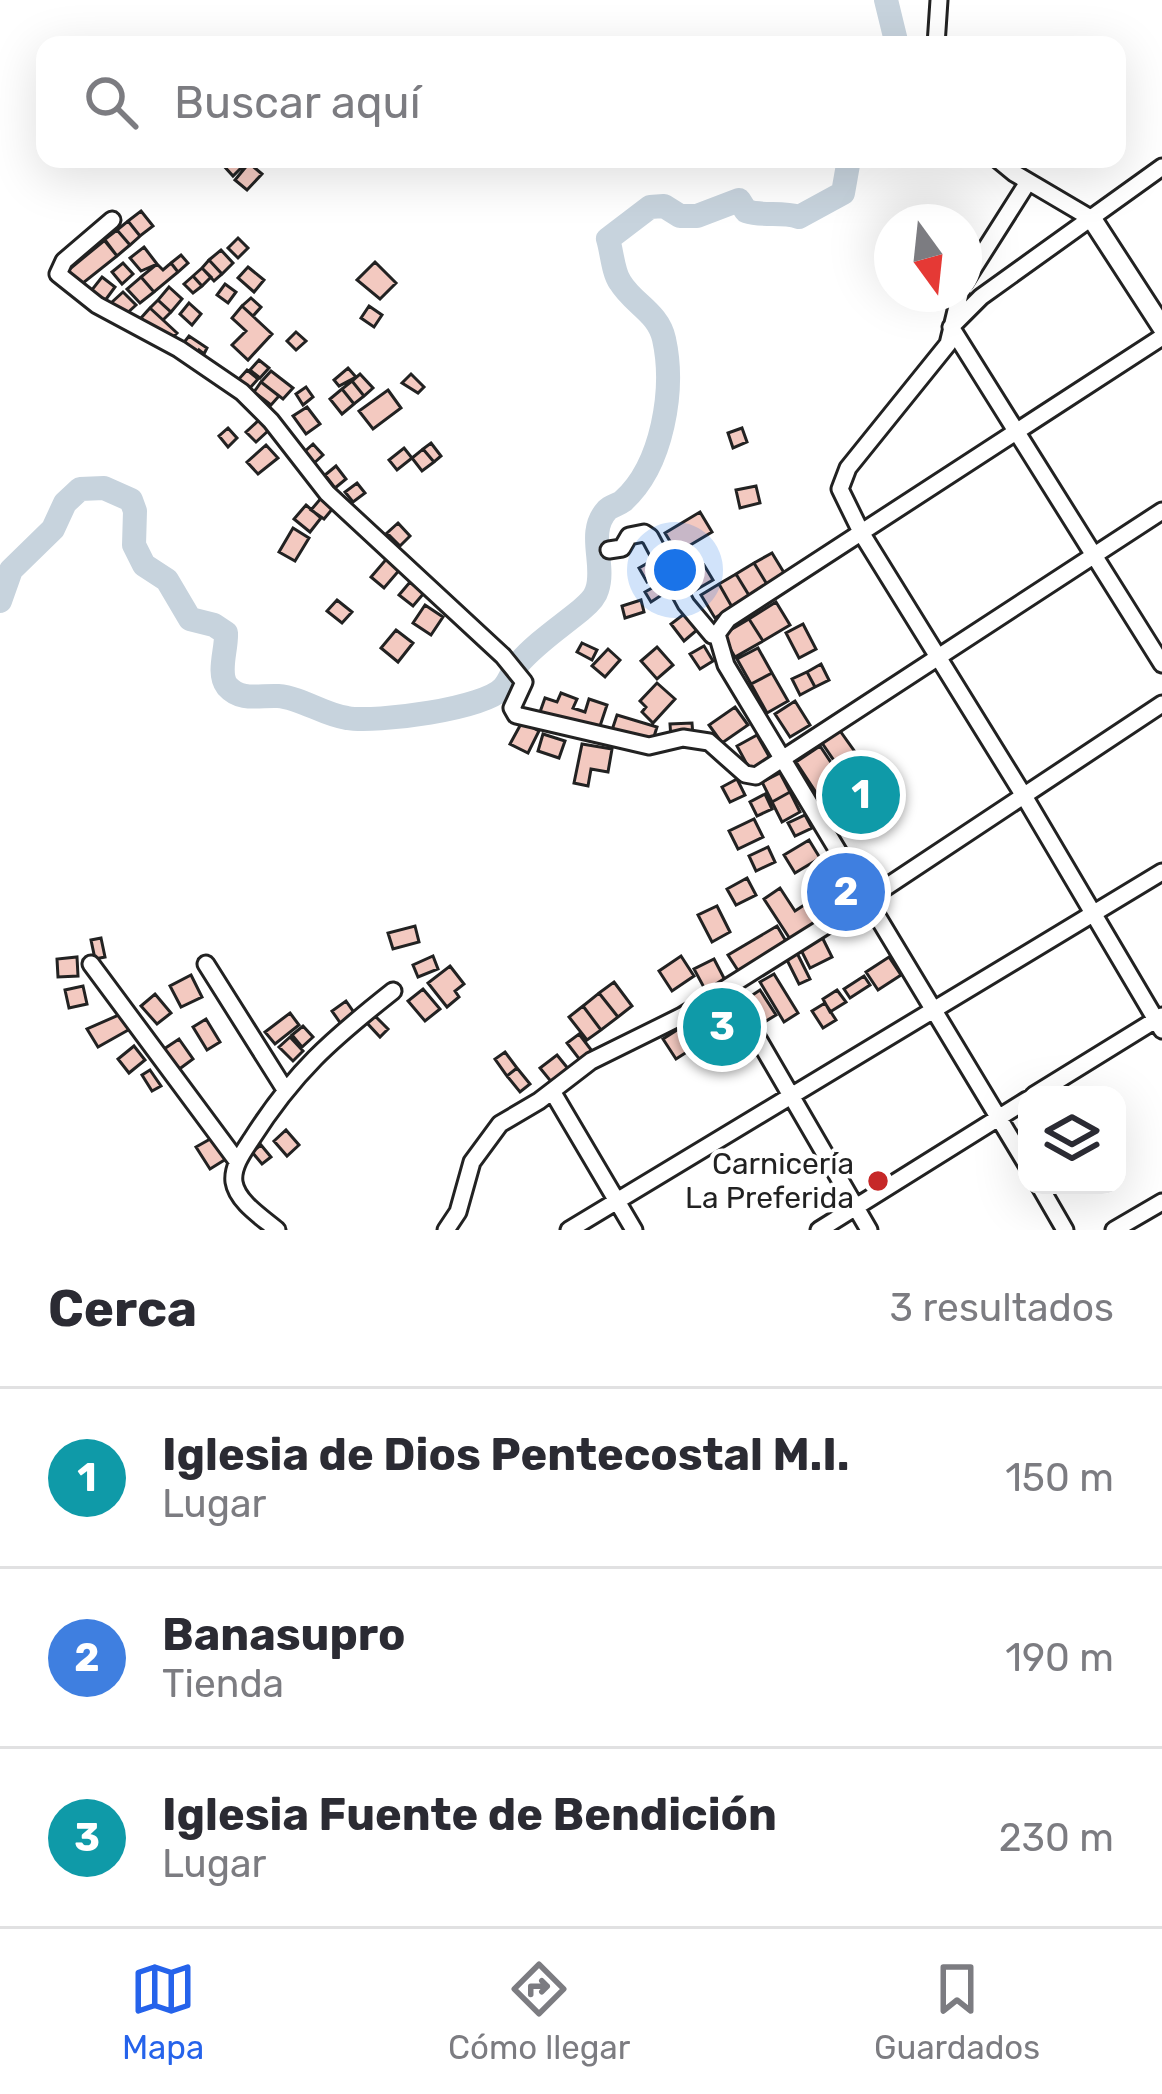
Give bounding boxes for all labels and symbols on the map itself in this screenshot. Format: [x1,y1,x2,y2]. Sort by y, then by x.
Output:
north arrow [874,204,982,312]
your location [645,540,705,600]
pin: 1 [822,750,900,840]
pin: 2 [807,847,885,937]
pin: 3 [683,982,761,1072]
place label: Carnicería La Preferida [685,1146,854,1216]
marker: Carnicería La Preferida [865,1168,891,1194]

